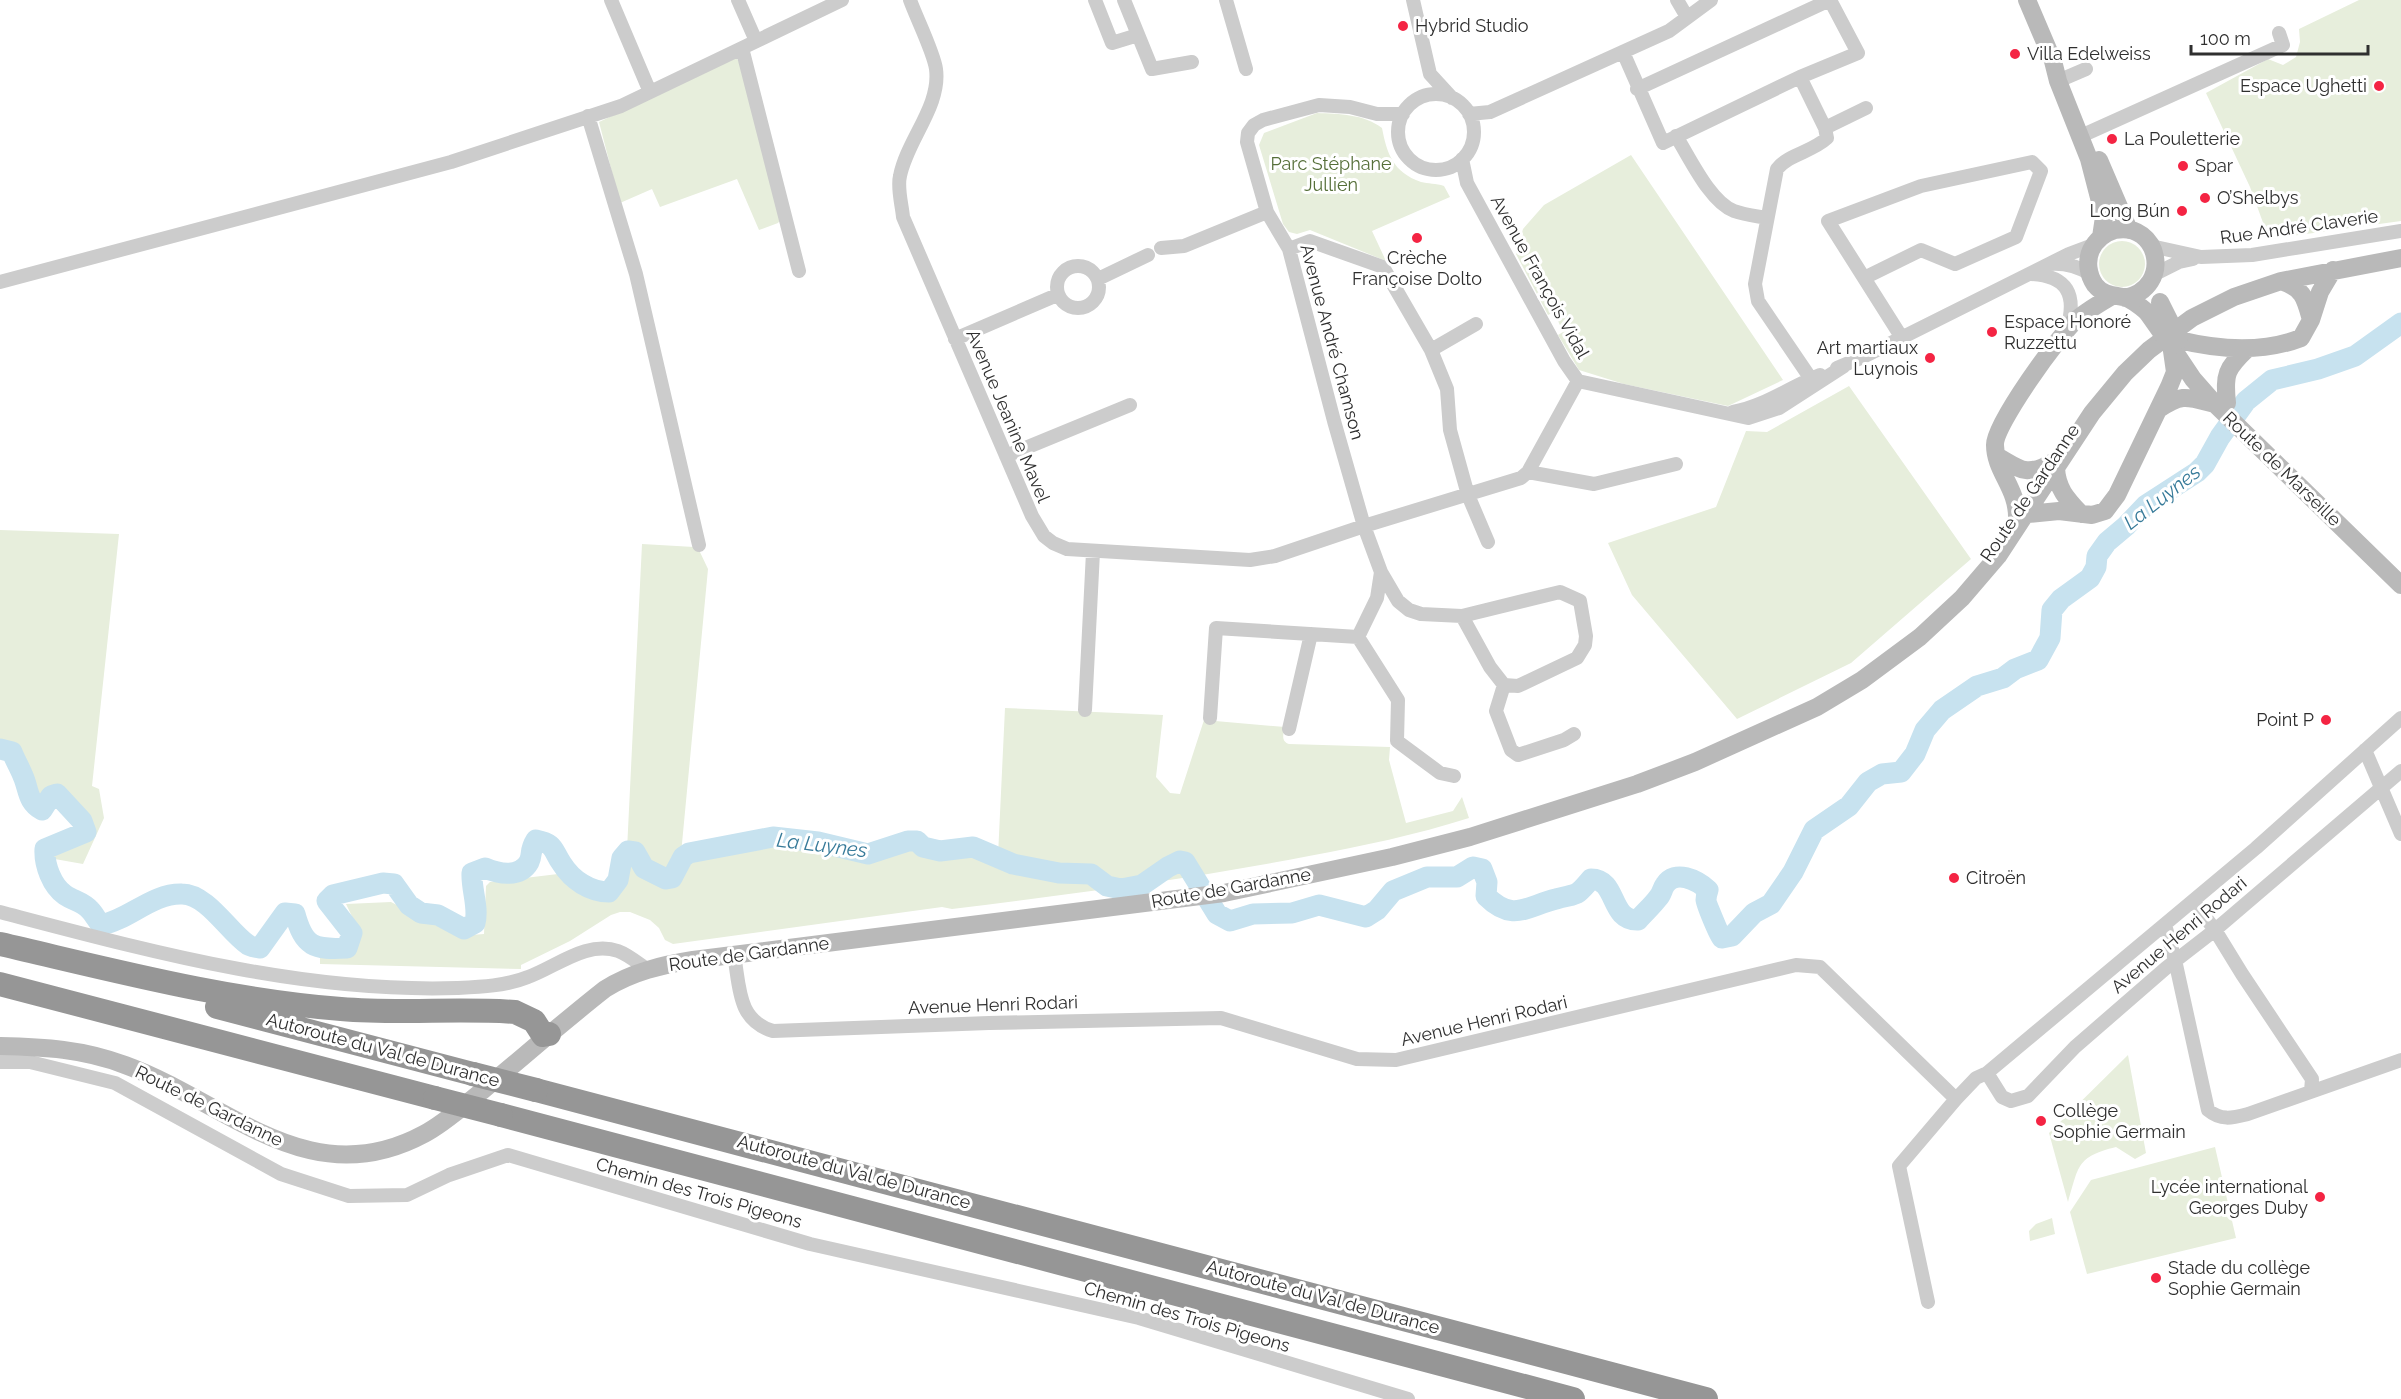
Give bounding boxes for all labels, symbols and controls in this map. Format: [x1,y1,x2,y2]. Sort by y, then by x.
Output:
place label: Hybrid Studio [1415,15,1529,36]
scale bar [2191,18,2368,56]
marker: Hybrid Studio [1396,19,1410,33]
text: 100 m [2200,28,2251,49]
place label: Villa Edelweiss [2027,43,2151,64]
marker: Villa Edelweiss [2008,47,2022,61]
place label: Espace Ughetti [2240,75,2367,96]
marker: Espace Ughetti [2372,79,2386,93]
place label: La Pouletterie [2124,128,2240,149]
marker: La Pouletterie [2105,132,2119,146]
park label: Parc Stéphane Jullien [1270,153,1392,195]
place label: Spar [2195,155,2234,176]
marker: Spar [2176,159,2190,173]
place label: O’Shelbys [2217,187,2299,208]
street label: Avenue François Vidal [1487,191,1594,362]
marker: O’Shelbys [2198,191,2212,205]
place label: Long Bún [2090,200,2170,221]
marker: Long Bún [2175,204,2189,218]
street label: Rue André Claverie [2219,205,2380,248]
marker: Crèche Françoise Dolto [1410,231,1424,245]
street label: Avenue André Chamson [1296,242,1369,442]
place label: Crèche Françoise Dolto [1352,247,1482,289]
place label: Espace Honoré Ruzzettu [2004,311,2132,353]
marker: Espace Honoré Ruzzettu [1985,325,1999,339]
street label: Avenue Jeanine Mavel [962,326,1055,506]
place label: Art martiaux Luynois [1817,337,1918,379]
marker: Art martiaux Luynois [1923,351,1937,365]
street label: Route de Marseille [2219,407,2346,531]
street label: Route de Gardanne [1976,420,2084,566]
water label: La Luynes [2119,459,2206,534]
place label: Point P [2256,709,2314,730]
marker: Point P [2319,713,2333,727]
water label: La Luynes [775,828,869,863]
street label: Route de Gardanne [1150,863,1313,912]
place label: Citroën [1966,867,2026,888]
marker: Citroën [1947,871,1961,885]
street label: Avenue Henri Rodari [2107,872,2251,997]
street label: Route de Gardanne [667,932,831,975]
street label: Avenue Henri Rodari [908,991,1078,1018]
street label: Avenue Henri Rodari [1399,991,1569,1050]
street label: Autoroute du Val de Durance [264,1008,502,1091]
street label: Route de Gardanne [132,1061,287,1151]
place label: Collège Sophie Germain [2053,1100,2186,1142]
marker: Collège Sophie Germain [2034,1114,2048,1128]
street label: Autoroute du Val de Durance [735,1130,973,1213]
street label: Chemin des Trois Pigeons [594,1153,805,1232]
place label: Lycée international Georges Duby [2151,1176,2308,1218]
marker: Lycée international Georges Duby [2313,1190,2327,1204]
street label: Autoroute du Val de Durance [1204,1255,1442,1338]
place label: Stade du collège Sophie Germain [2168,1257,2310,1299]
marker: Stade du collège Sophie Germain [2149,1271,2163,1285]
street label: Chemin des Trois Pigeons [1082,1277,1293,1356]

